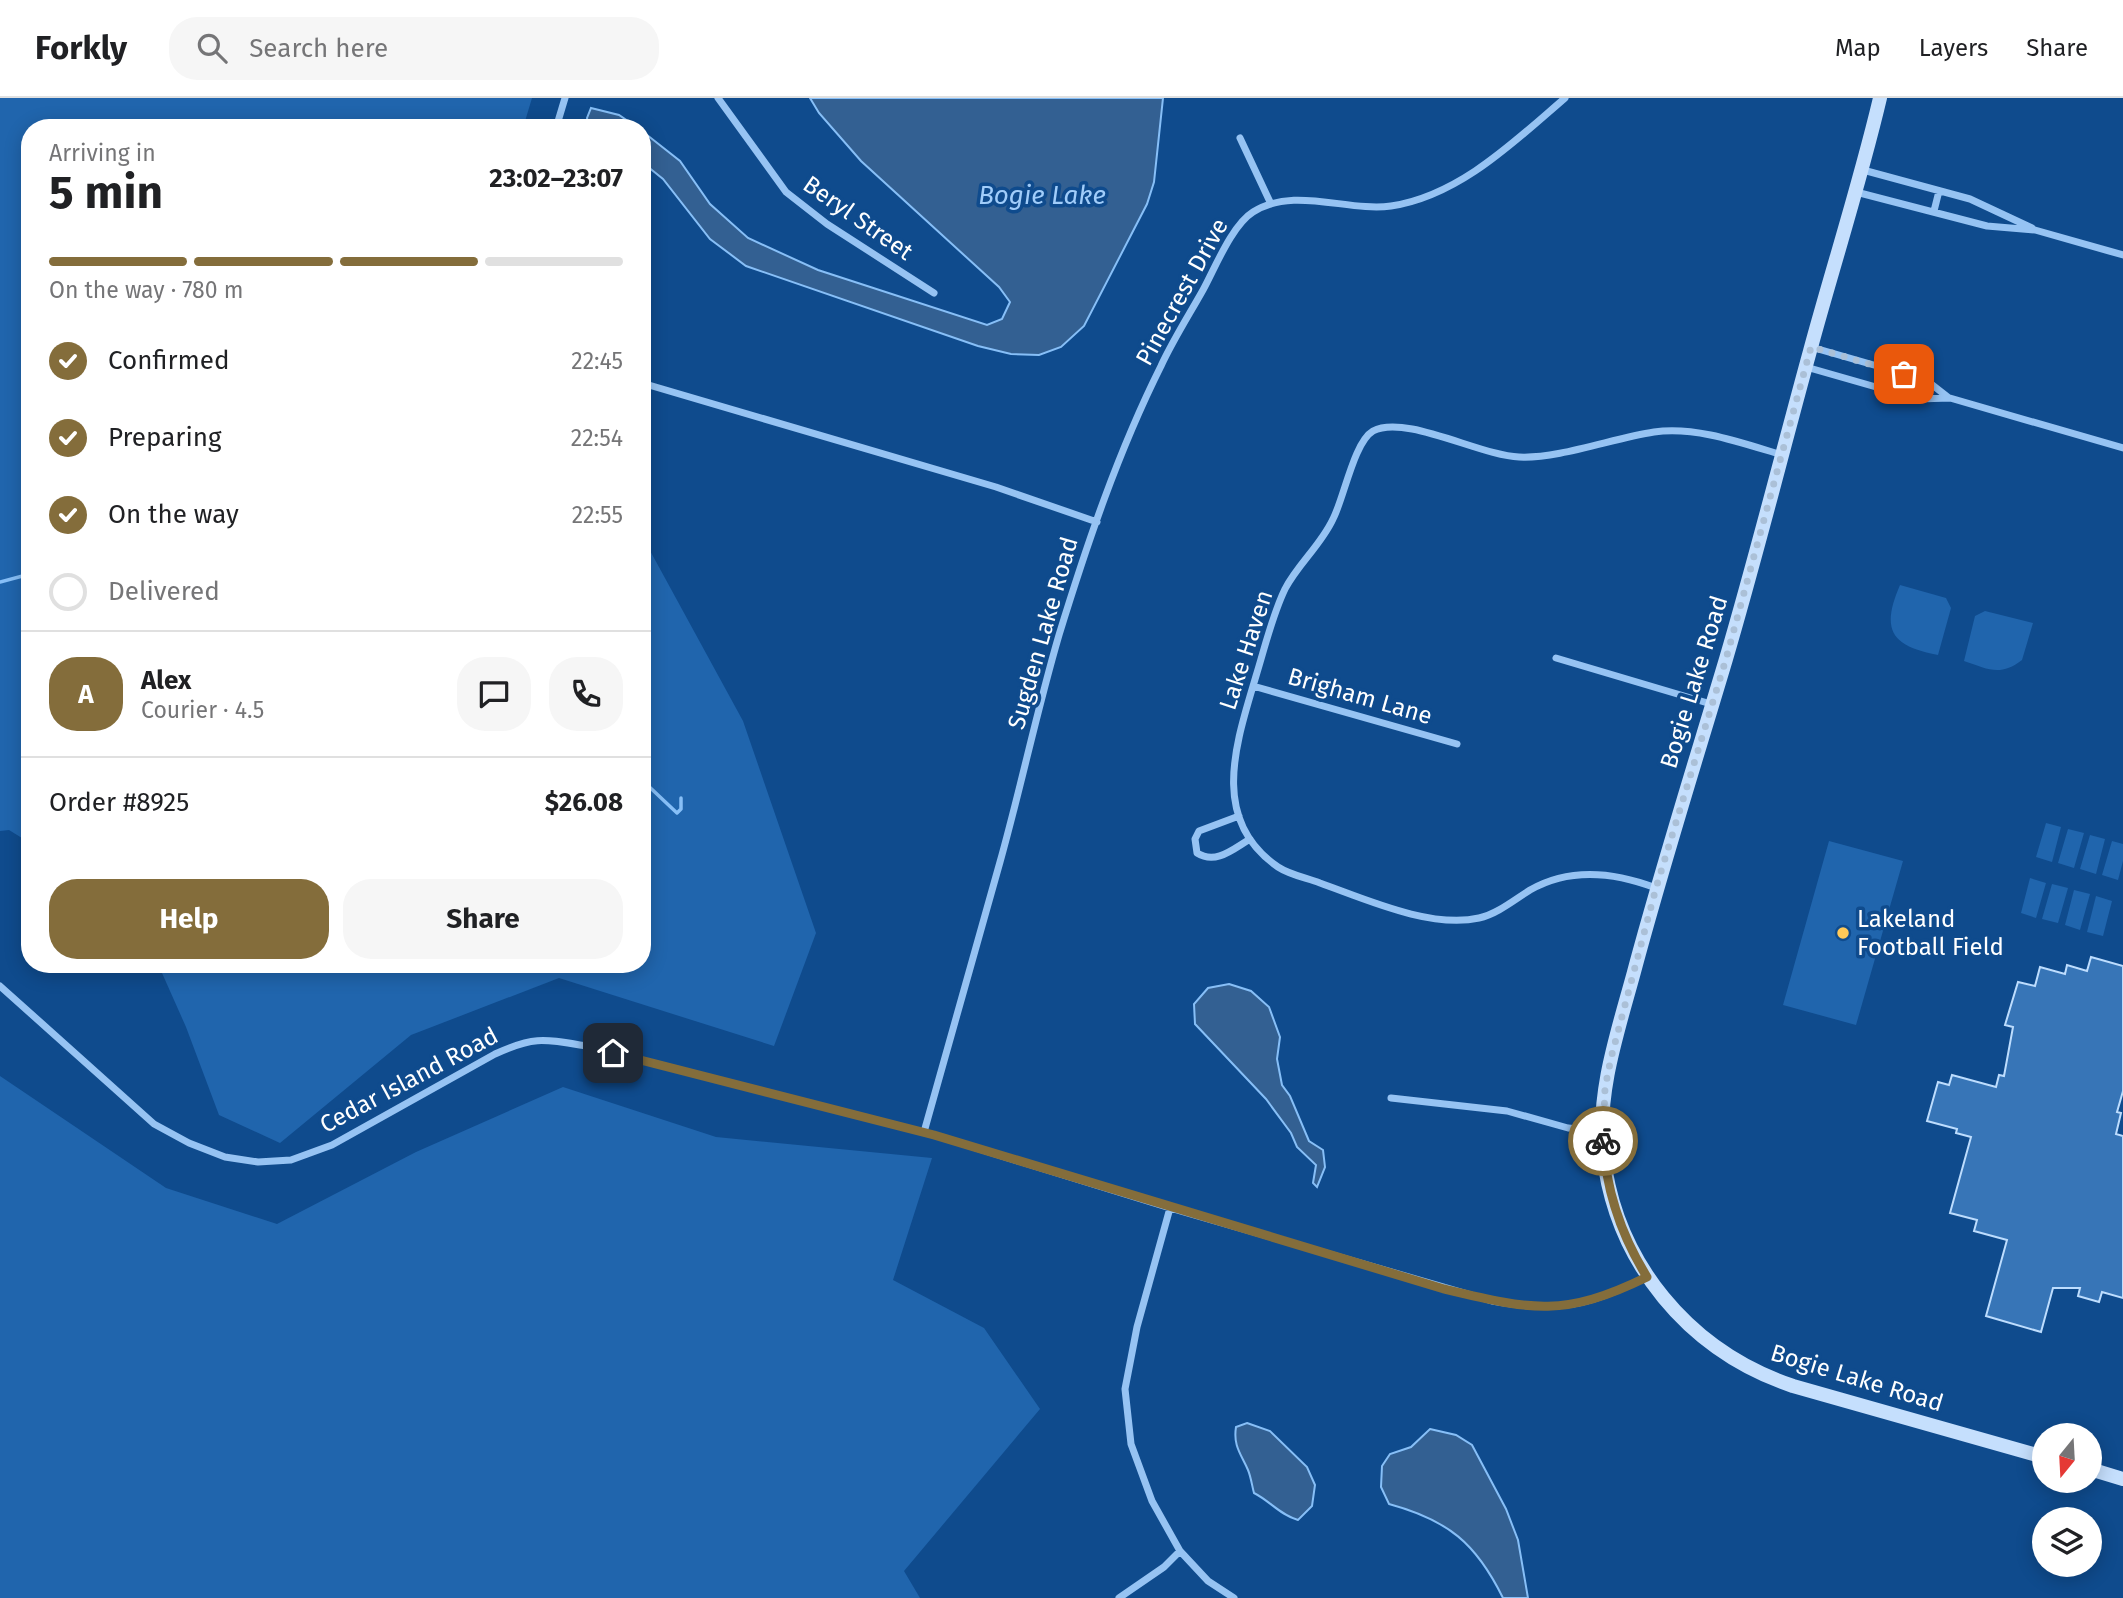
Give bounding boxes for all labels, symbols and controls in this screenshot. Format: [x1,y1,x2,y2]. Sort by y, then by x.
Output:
search box [169,17,659,80]
text: Forkly [35,28,127,68]
icon: search [193,29,231,67]
text: Search here [249,33,388,64]
text: Map [1835,34,1881,62]
text: Layers [1919,34,1988,62]
text: Share [2026,34,2088,62]
text: Arriving in [49,139,156,167]
text: 23:02–23:07 [489,163,623,194]
text: 5 min [49,165,163,220]
street label: Beryl Street [798,170,918,266]
water label: Bogie Lake [978,180,1106,211]
street label: Pinecrest Drive [1130,214,1234,370]
text: On the way · 780 m [49,276,243,304]
icon: check [49,342,87,380]
pin [1874,344,1934,404]
text: Confirmed [108,345,229,376]
text: 22:45 [571,347,623,375]
icon: bag [1885,355,1923,393]
icon: check [49,419,87,457]
text: Preparing [108,422,221,453]
text: 22:54 [571,424,623,452]
icon: check [49,496,87,534]
text: On the way [108,499,239,530]
text: 22:55 [572,501,623,529]
street label: Sugden Lake Road [1002,534,1084,732]
text: Delivered [108,576,220,607]
street label: Lake Haven [1214,587,1278,713]
street label: Bogie Lake Road [1654,592,1734,772]
button: chat [457,657,531,731]
button: phone [549,657,623,731]
street label: Brigham Lane [1284,662,1436,730]
text: Alex [141,665,191,696]
text: A [78,679,94,710]
text: Courier · 4.5 [141,696,264,724]
text: Order #8925 [49,787,189,818]
text: $26.08 [545,787,623,818]
button: Help [49,879,329,959]
button: Share [343,879,623,959]
place label: Lakeland Football Field [1857,905,2004,961]
marker: Lakeland Football Field [1835,925,1851,941]
street label: Cedar Island Road [315,1021,503,1139]
pin [583,1023,643,1083]
icon: home [594,1034,632,1072]
courier [1568,1106,1638,1176]
icon: bike [1584,1122,1622,1160]
street label: Bogie Lake Road [1767,1338,1947,1418]
north arrow [2032,1423,2102,1493]
map controls [2032,1423,2102,1577]
button: layers [2032,1507,2102,1577]

